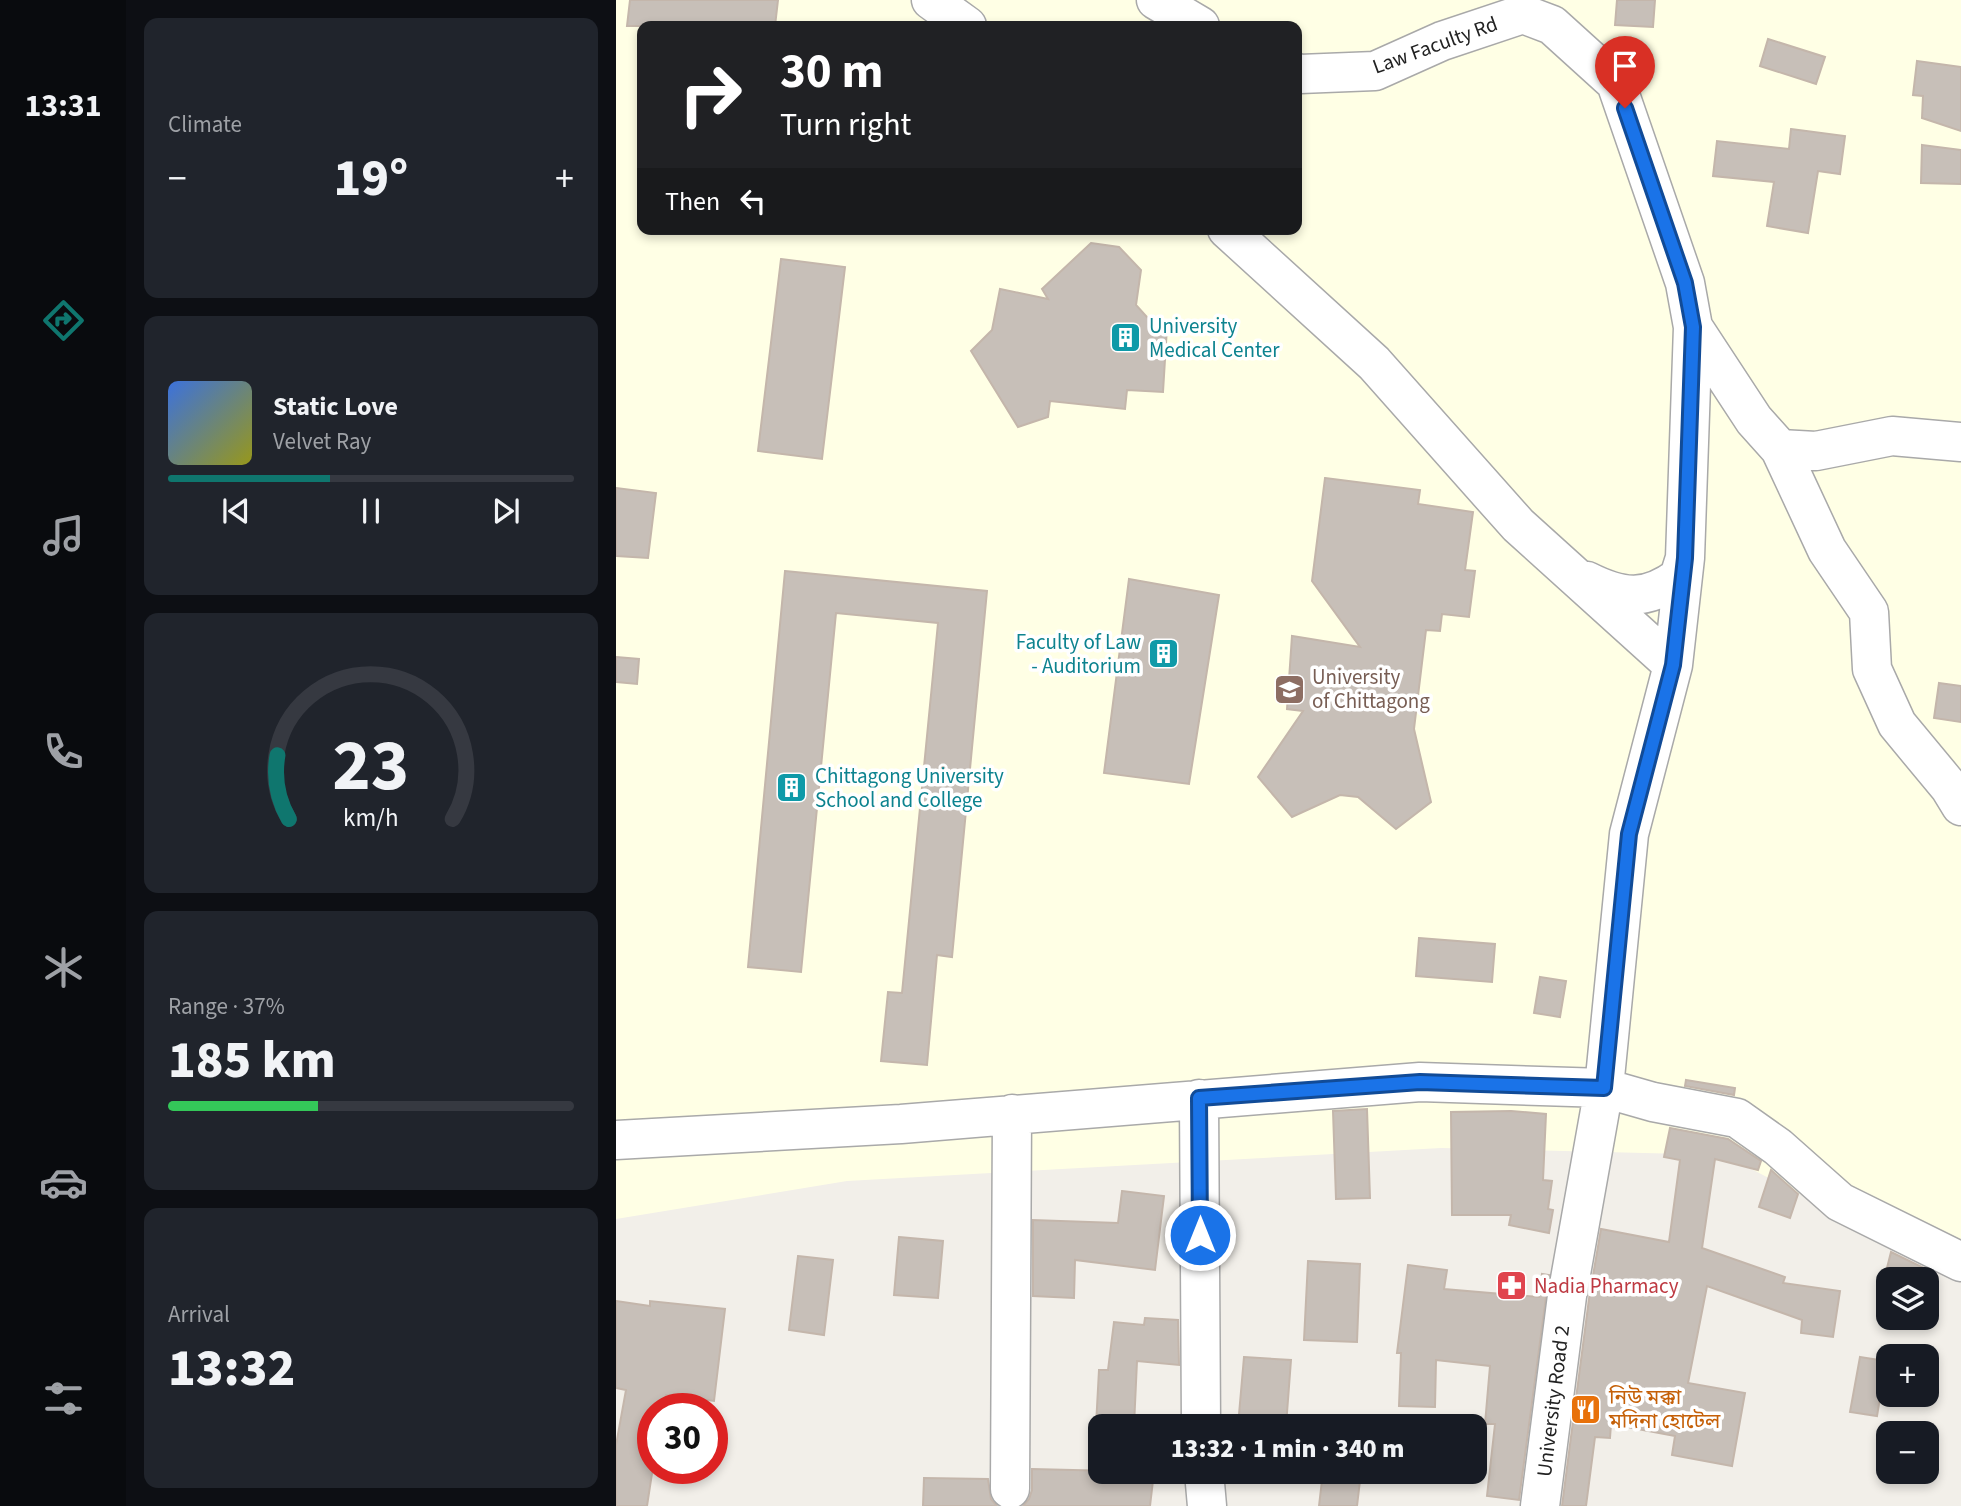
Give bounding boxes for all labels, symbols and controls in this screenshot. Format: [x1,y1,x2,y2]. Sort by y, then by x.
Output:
street label: Law Faculty Rd [1368,8,1502,82]
pin [1595,36,1655,108]
text: 30 m [780,37,884,107]
icon: arrive [1606,47,1644,85]
icon: right [665,49,756,140]
text: 13:31 [24,83,102,129]
text: Turn right [780,102,911,148]
text: Climate [168,108,242,141]
text: 19° [334,142,408,216]
text: − [168,152,187,206]
text: + [555,152,574,206]
icon: left [734,182,772,220]
text: Then [665,183,720,220]
icon: directions [39,296,88,345]
place label: University Medical Center [1149,311,1280,365]
building icon: University Medical Center [1109,321,1143,355]
text: Static Love [273,388,398,425]
text: Velvet Ray [273,425,371,458]
icon: previous [217,492,255,530]
icon: pause [352,492,390,530]
icon: next [487,492,525,530]
icon: music [39,511,88,560]
place label: Faculty of Law - Auditorium [1016,627,1141,681]
building icon: Faculty of Law - Auditorium [1147,637,1181,671]
place label: University of Chittagong [1312,662,1430,716]
school or university icon: University of Chittagong [1272,672,1306,706]
text: 23 [333,714,409,818]
icon: phone [39,727,88,776]
place label: Chittagong University School and College [815,761,1004,815]
building icon: Chittagong University School and College [775,771,809,805]
text: km/h [343,800,399,836]
icon: climate [39,943,88,992]
text: Range · 37% [168,990,285,1023]
text: 185 km [168,1024,336,1098]
icon: car [39,1158,88,1207]
position arrow [1163,1198,1237,1272]
map controls [1876,1267,1939,1484]
button: layers [1876,1267,1939,1330]
pharmacy icon: Nadia Pharmacy [1494,1269,1528,1303]
place label: Nadia Pharmacy [1534,1271,1679,1301]
text: Arrival [168,1298,230,1331]
street label: University Road 2 [1529,1324,1577,1478]
text: 13:32 [168,1332,295,1406]
button: + [1876,1344,1939,1407]
icon: filters [39,1374,88,1423]
place label: নিউ মক্কা মদিনা হোটেল [1608,1382,1721,1436]
restaurant icon: নিউ মক্কা মদিনা হোটেল [1569,1392,1603,1426]
speed limit sign: 30 [637,1393,728,1484]
button: − [1876,1421,1939,1484]
text: 13:32 · 1 min · 340 m [1171,1430,1404,1467]

